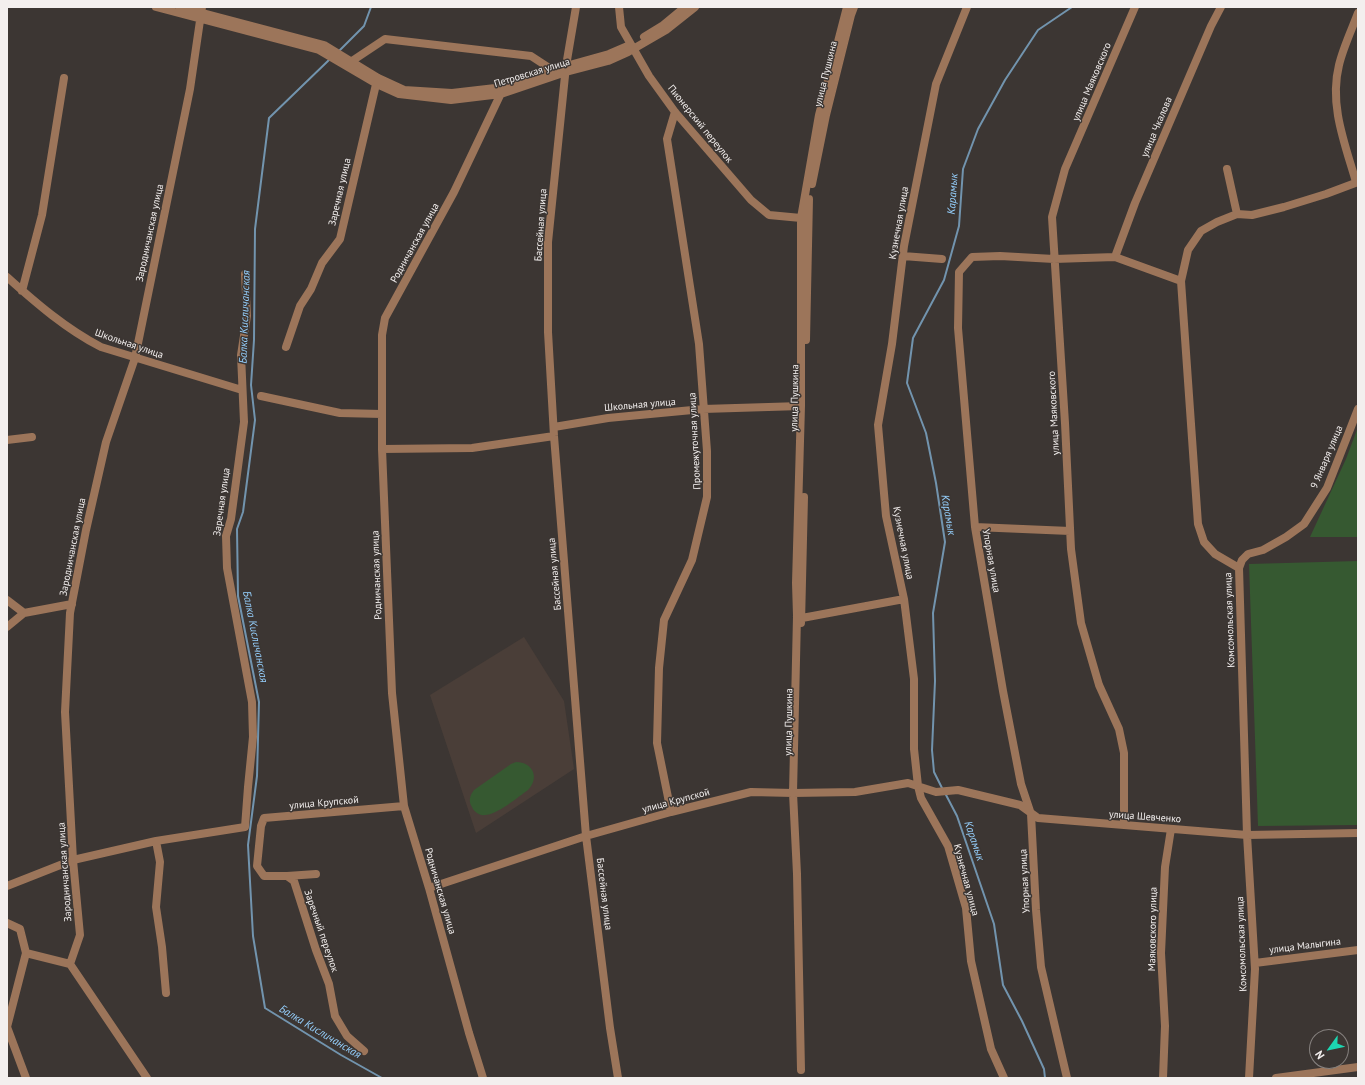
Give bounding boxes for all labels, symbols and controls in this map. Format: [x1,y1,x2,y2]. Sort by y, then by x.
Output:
street label: улица Пушкина [812,40,840,108]
street label: улица Маяковского [1070,41,1114,123]
street label: Петровская улица [493,56,571,90]
street label: Пионерский переулок [665,83,735,165]
street label: улица Чкалова [1139,95,1175,159]
street label: Заречная улица [326,157,354,227]
water label: Карамык [945,173,961,215]
street label: Зародничанская улица [134,183,166,283]
street label: Кузнечная улица [887,186,911,260]
street label: Бассейная улица [532,188,550,262]
street label: Родничанская улица [388,201,442,285]
water label: Балка Кисличанская [237,270,253,364]
street label: Школьная улица [93,327,165,361]
street label: улица Пушкина [788,364,802,432]
street label: улица Маяковского [1046,371,1062,455]
street label: Промежуточная улица [686,392,704,490]
street label: Школьная улица [604,396,676,414]
street label: 9 Января улица [1308,424,1346,490]
street label: Заречная улица [211,467,233,537]
water label: Карамык [938,494,958,536]
street label: Зародничанская улица [58,497,88,597]
street label: Кузнечная улица [890,506,916,580]
street label: Упорная улица [980,528,1002,594]
street label: Родничанская улица [369,530,385,620]
street label: Бассейная улица [546,537,564,611]
street label: Комсомольская улица [1222,572,1238,668]
water label: Балка Кисличанская [240,590,270,684]
street label: улица Пушкина [782,688,796,756]
street label: улица Крупской [641,786,711,816]
street label: улица Крупской [289,794,359,812]
street label: улица Шевченко [1108,808,1182,826]
water label: Карамык [961,819,987,863]
street label: Зародничанская улица [56,822,74,922]
street label: Кузнечная улица [951,843,981,917]
street label: Родничанская улица [422,846,458,936]
street label: Упорная улица [1017,849,1033,913]
street label: Бассейная улица [594,857,614,931]
street label: Маяковского улица [1146,887,1160,971]
street label: Заречный переулок [301,888,341,974]
street label: Комсомольская улица [1234,896,1250,992]
street label: улица Малыгина [1268,936,1342,956]
water label: Балка Кисличанская [277,1002,363,1062]
north arrow [1309,1029,1349,1069]
text: N [1312,1048,1328,1062]

